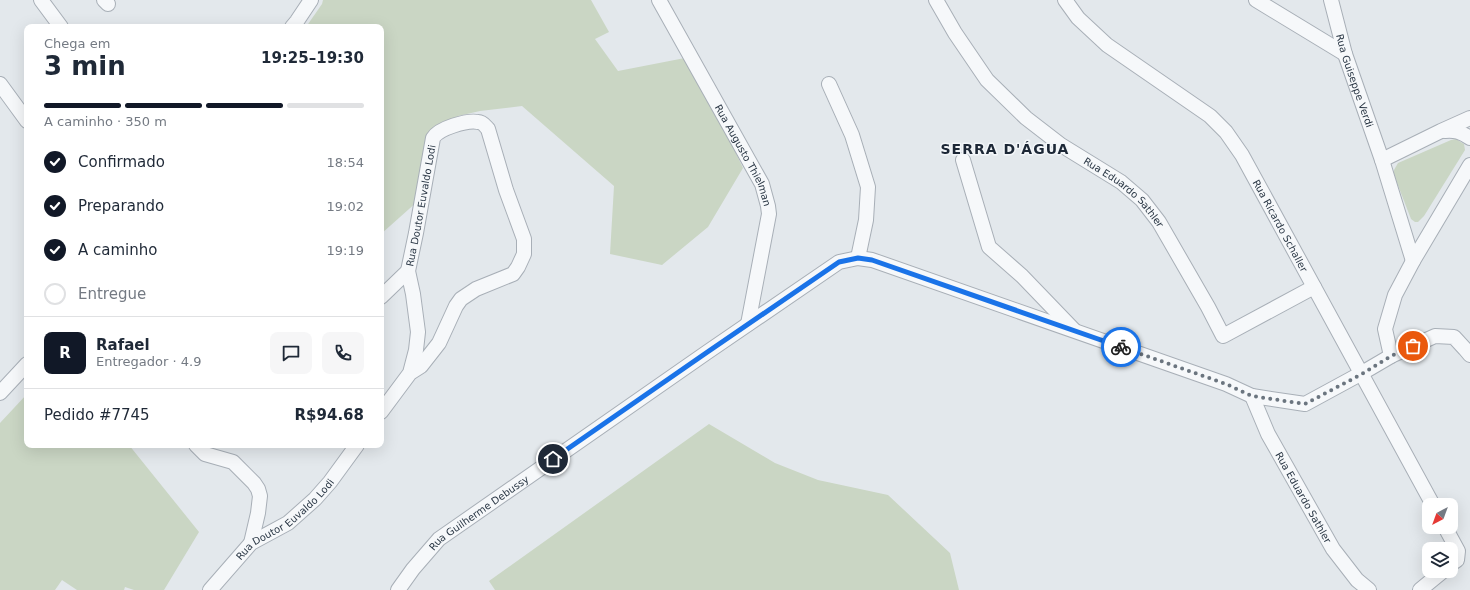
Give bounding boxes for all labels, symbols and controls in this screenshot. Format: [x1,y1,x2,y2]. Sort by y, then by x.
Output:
street label: Rua Guiseppe Verdi [1334,33,1375,129]
text: Chega em [44,36,110,51]
text: 19:25–19:30 [261,49,364,67]
text: 3 min [44,51,126,81]
street label: Rua Augusto Thielman [713,103,773,207]
text: A caminho · 350 m [44,114,167,129]
district label: SERRA D'ÁGUA [941,141,1069,157]
street label: Rua Doutor Euvaldo Lodi [404,144,438,267]
icon: check [44,151,66,173]
text: Confirmado [78,153,165,171]
text: 18:54 [327,155,364,170]
street label: Rua Eduardo Sathler [1082,155,1166,230]
street label: Rua Ricardo Schaller [1251,178,1310,275]
icon: check [44,195,66,217]
text: Preparando [78,197,164,215]
text: 19:02 [327,199,364,214]
icon: check [44,239,66,261]
text: A caminho [78,241,157,259]
text: 19:19 [327,243,364,258]
text: Entregue [78,285,146,303]
courier [1101,327,1141,367]
pin [1396,329,1430,363]
button: chat [270,332,312,374]
button: phone [322,332,364,374]
icon: bag [1402,335,1424,357]
text: Rafael [96,336,150,354]
icon: bike [1110,336,1132,358]
text: R [59,344,71,362]
text: Entregador · 4.9 [96,354,201,369]
text: Pedido #7745 [44,406,150,424]
text: R$94.68 [295,406,364,424]
pin [536,442,570,476]
icon: home [542,448,564,470]
street label: Rua Eduardo Sathler [1273,450,1334,546]
street label: Rua Guilherme Debussy [427,473,531,552]
street label: Rua Doutor Euvaldo Lodi [234,477,336,562]
north arrow [1422,498,1458,534]
map controls [1422,498,1458,578]
button: layers [1422,542,1458,578]

